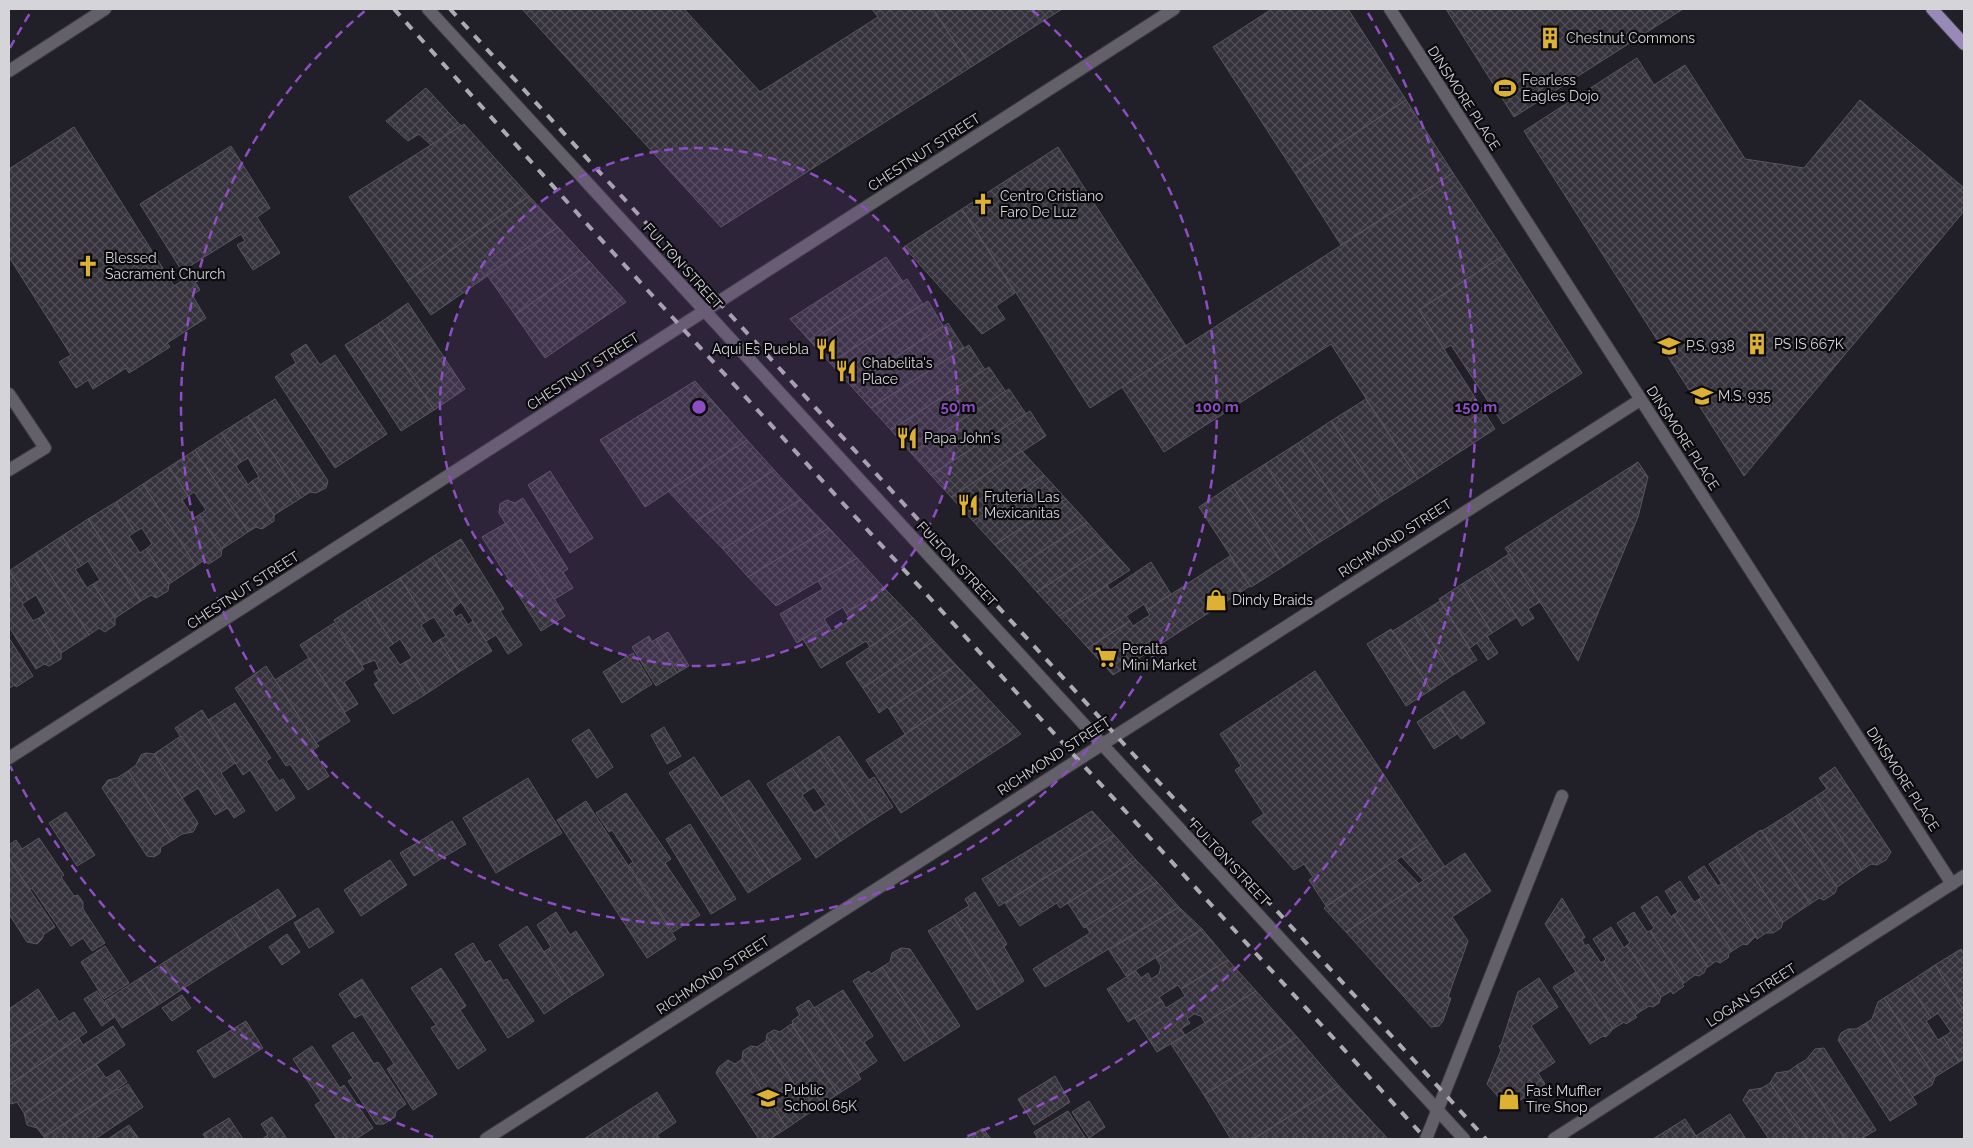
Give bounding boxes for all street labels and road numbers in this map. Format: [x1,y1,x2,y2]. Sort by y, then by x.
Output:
street label: DINSMORE PLACE [1424,43,1504,153]
street label: CHESTNUT STREET [865,110,983,194]
street label: FULTON STREET [640,220,726,313]
street label: CHESTNUT STREET [524,329,642,413]
street label: DINSMORE PLACE [1643,383,1723,493]
street label: RICHMOND STREET [1336,495,1455,581]
street label: FULTON STREET [914,518,1001,610]
street label: CHESTNUT STREET [184,548,302,632]
street label: RICHMOND STREET [995,713,1114,799]
street label: DINSMORE PLACE [1863,724,1943,834]
street label: FULTON STREET [1187,817,1274,909]
street label: RICHMOND STREET [654,932,773,1018]
street label: LOGAN STREET [1703,960,1799,1030]

